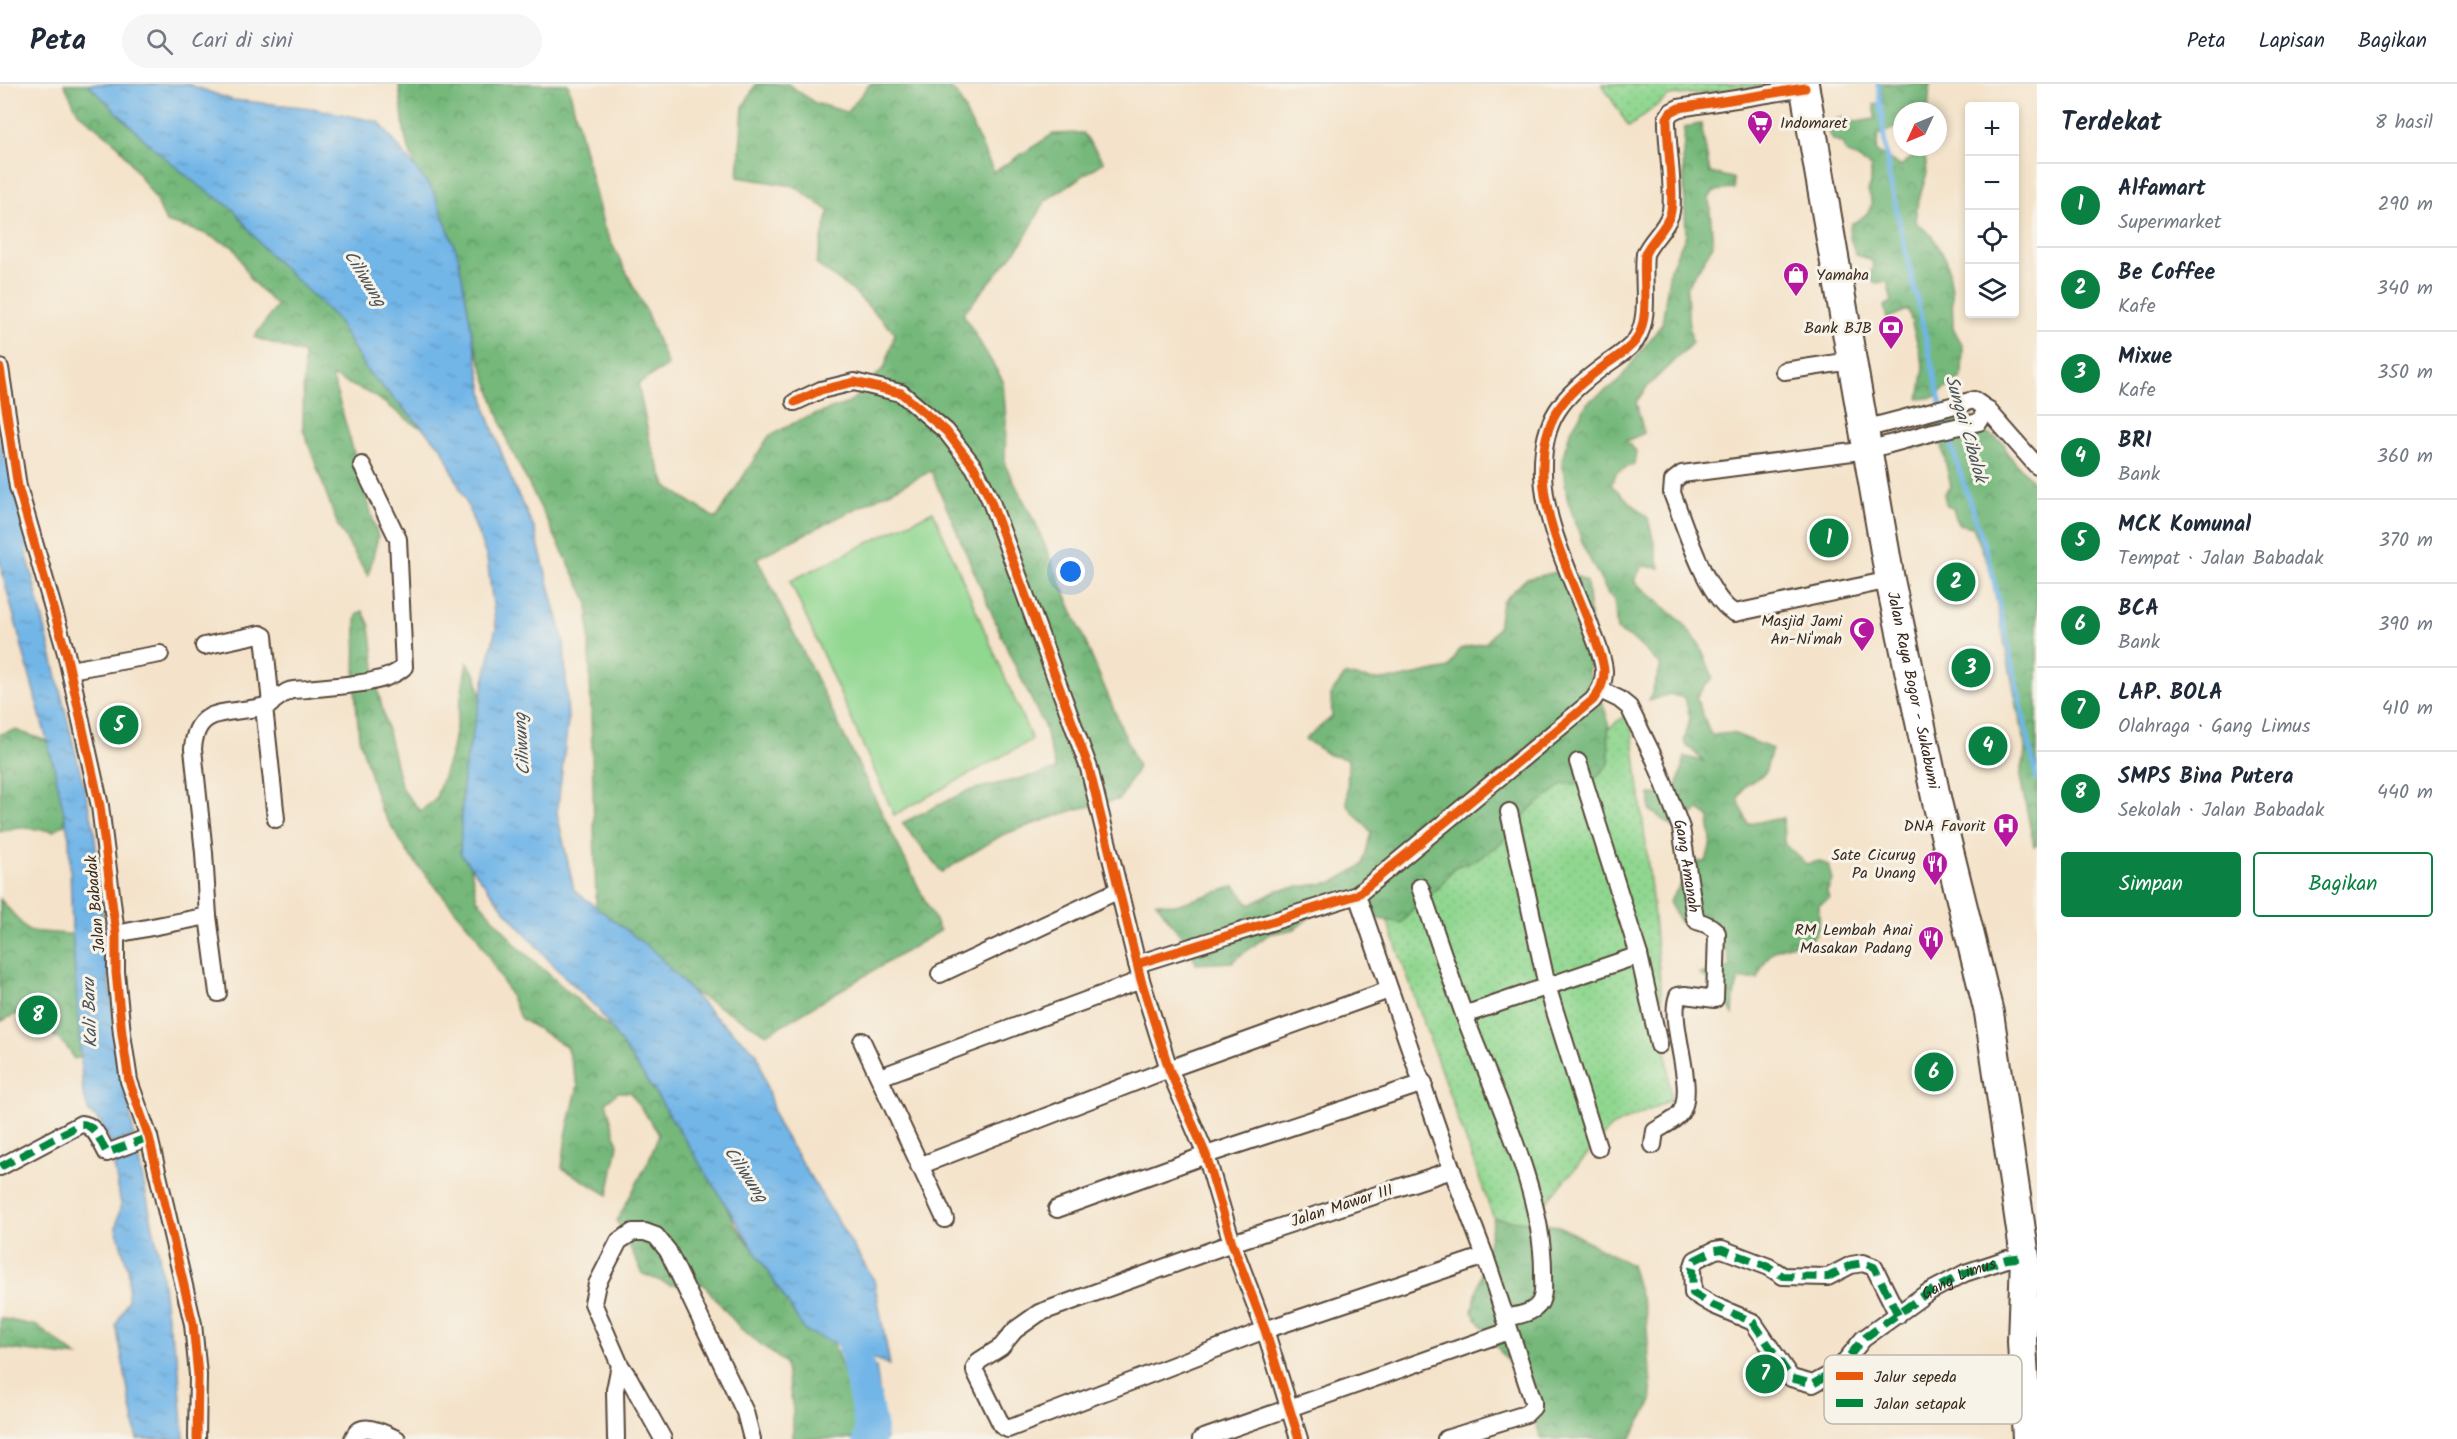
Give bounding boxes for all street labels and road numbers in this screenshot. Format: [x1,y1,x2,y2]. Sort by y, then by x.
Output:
street label: Jalan Raya Bogor - Sukabumi [1880,589,1947,792]
street label: Gang Amanah [1666,815,1707,914]
street label: Jalan Babadak [79,854,113,954]
street label: Jalan Mawar III [1288,1178,1396,1234]
street label: Gang Limus [1917,1251,1999,1306]

